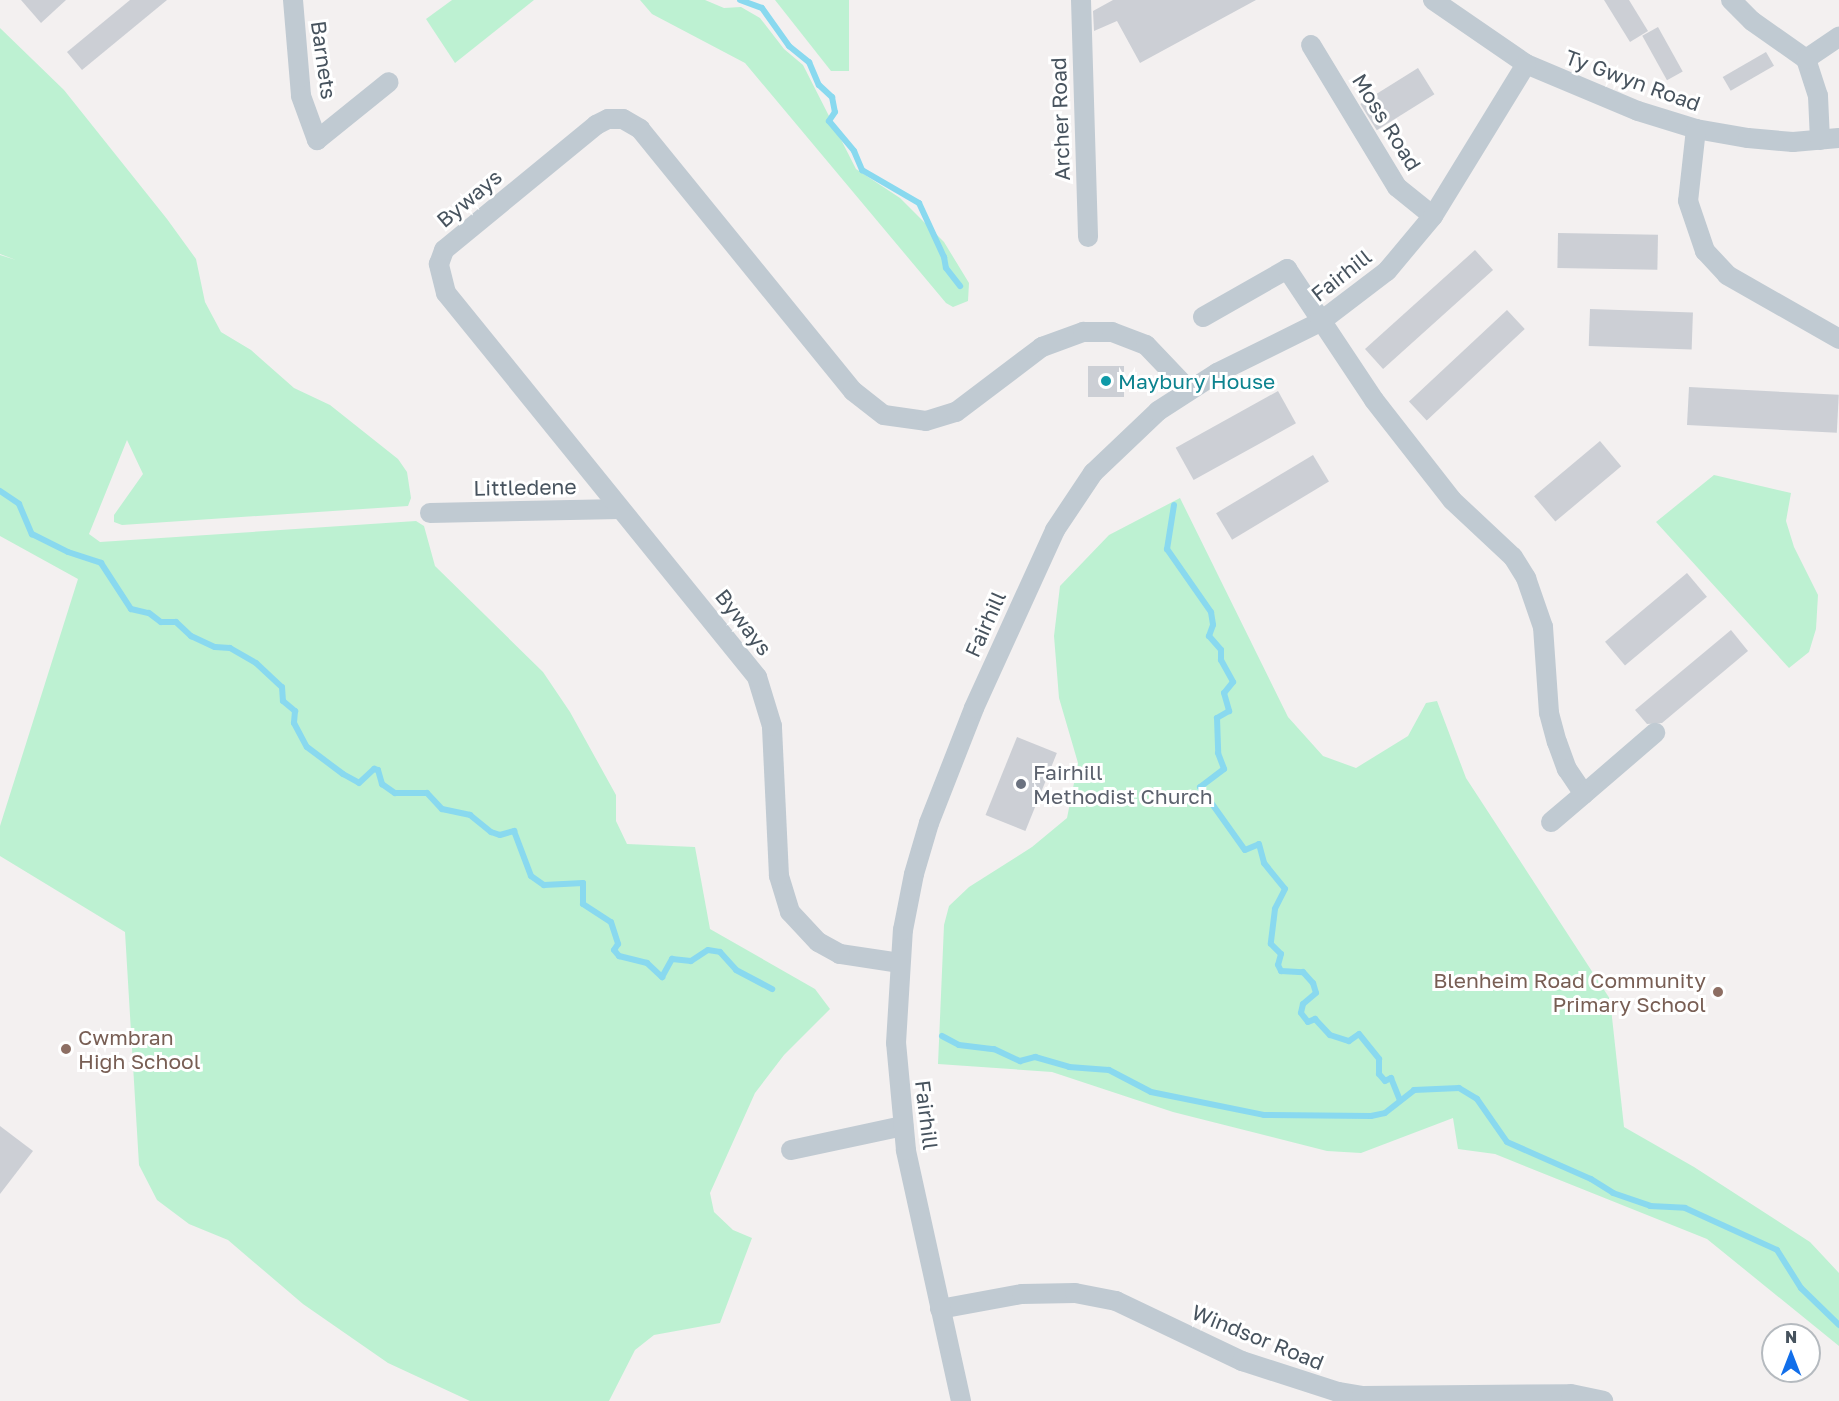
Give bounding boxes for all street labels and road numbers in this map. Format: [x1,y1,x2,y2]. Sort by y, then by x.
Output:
street label: Barnets [306,19,342,101]
street label: Ty Gwyn Road [1562,44,1704,116]
street label: Archer Road [1045,57,1075,181]
street label: Moss Road [1347,69,1427,175]
street label: Byways [431,164,507,232]
street label: Fairhill [1306,244,1376,306]
street label: Littledene [473,474,577,500]
street label: Byways [710,584,778,660]
street label: Fairhill [959,587,1011,661]
street label: Fairhill [910,1079,944,1151]
street label: Windsor Road [1188,1299,1328,1375]

